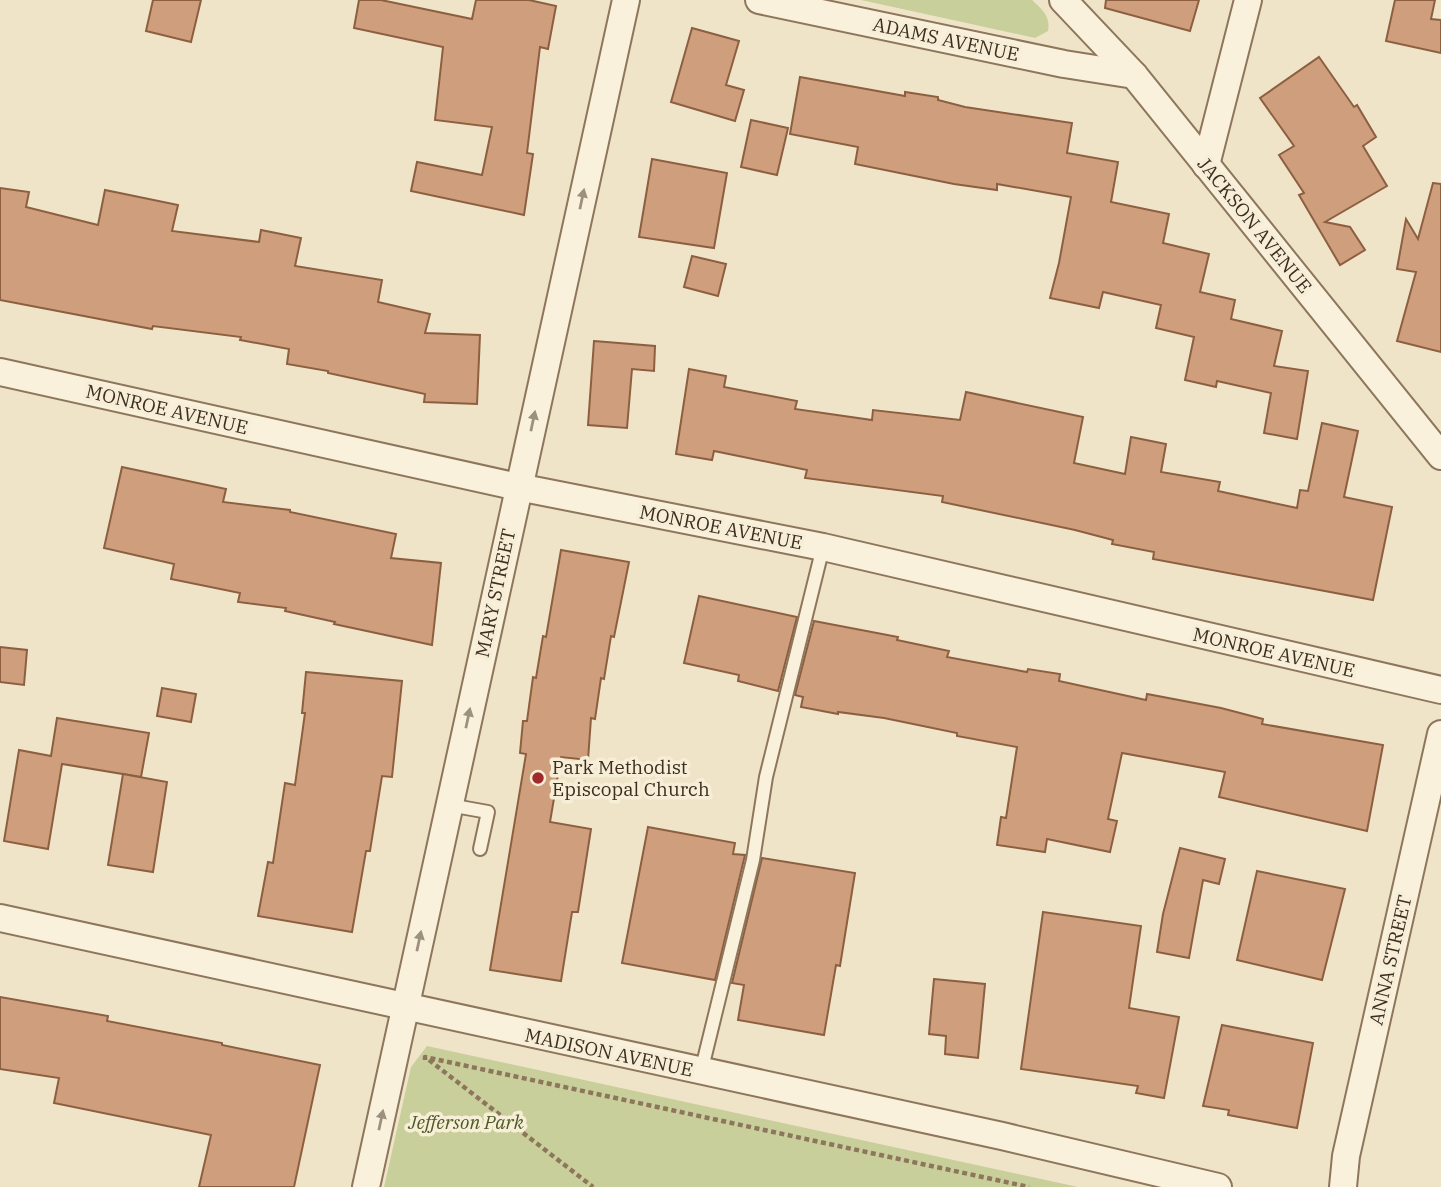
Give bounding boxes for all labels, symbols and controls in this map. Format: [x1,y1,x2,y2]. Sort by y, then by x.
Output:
street label: ADAMS AVENUE [871,12,1021,66]
street label: JACKSON AVENUE [1193,152,1317,298]
one-way arrow [577,188,588,210]
street label: MONROE AVENUE [84,379,250,439]
one-way arrow [527,410,538,432]
street label: MONROE AVENUE [637,499,805,555]
street label: MARY STREET [470,526,520,660]
street label: MONROE AVENUE [1191,622,1357,682]
one-way arrow [463,707,474,729]
place label: Park Methodist Episcopal Church [552,755,710,801]
marker: Park Methodist Episcopal Church [530,770,546,786]
street label: ANNA STREET [1363,893,1417,1027]
one-way arrow [414,930,425,952]
street label: MADISON AVENUE [523,1022,695,1082]
one-way arrow [375,1109,386,1131]
park label: Jefferson Park [407,1110,525,1134]

